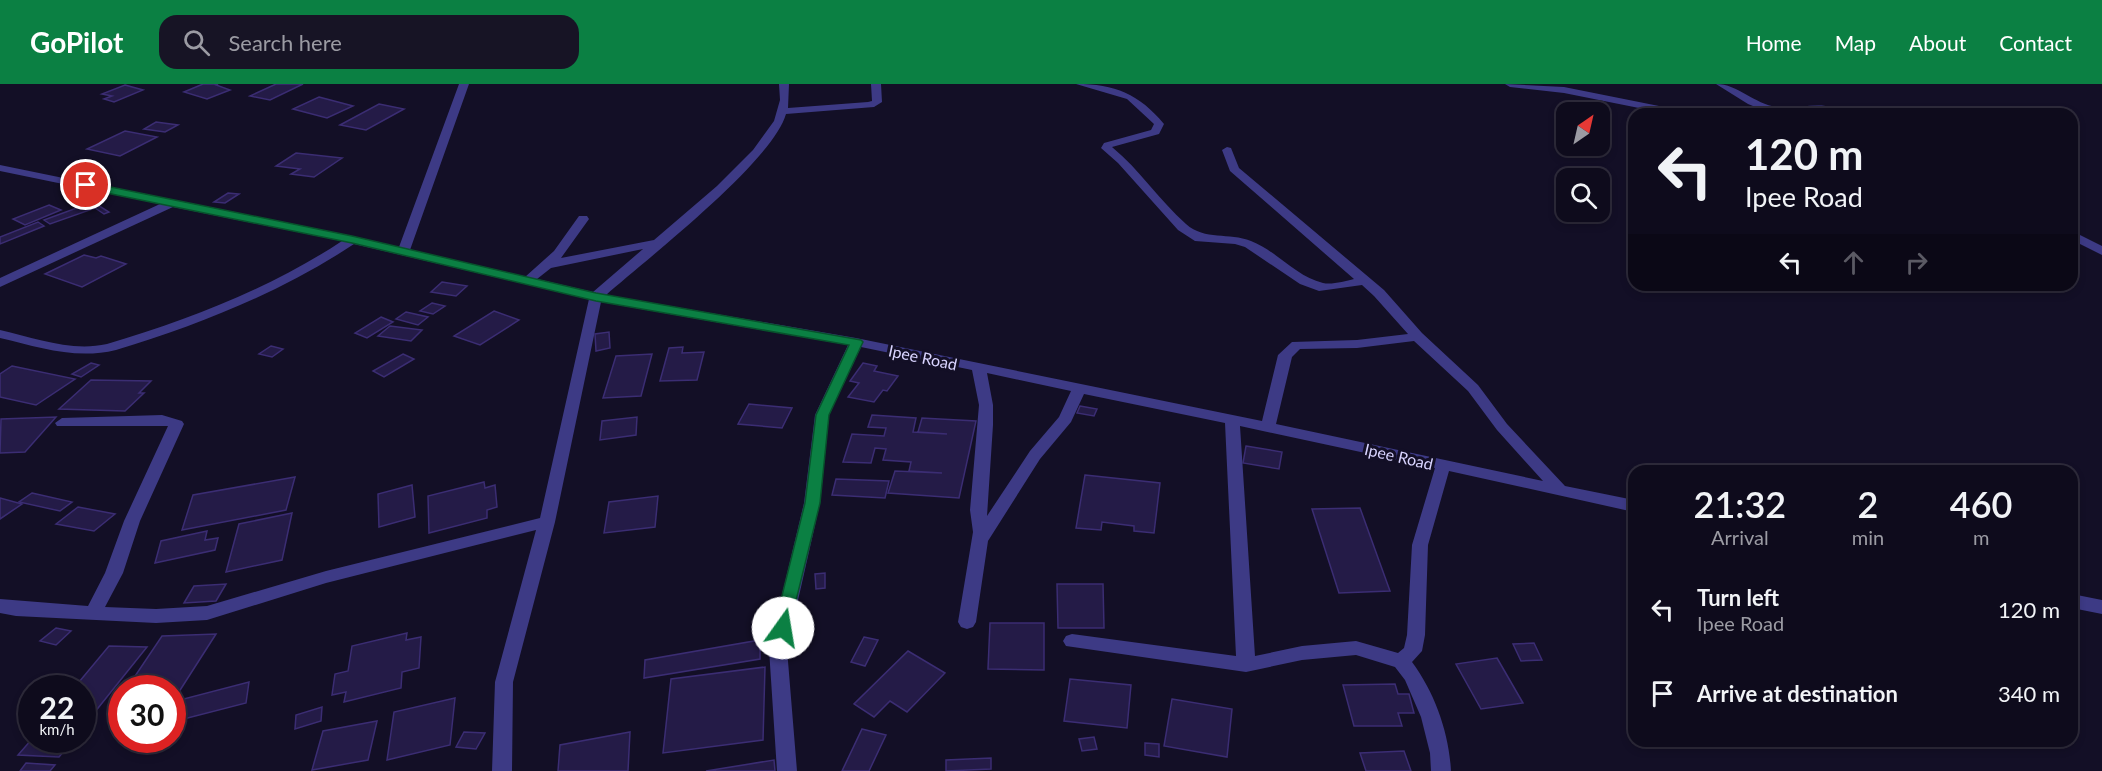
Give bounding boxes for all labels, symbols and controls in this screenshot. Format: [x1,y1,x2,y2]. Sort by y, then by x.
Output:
search box [159,15,579,69]
text: GoPilot [30,25,123,59]
icon: search [180,26,213,59]
text: Search here [228,29,342,56]
text: Home [1746,30,1802,55]
text: Map [1835,30,1876,55]
text: About [1909,30,1966,55]
text: Contact [1999,30,2072,55]
north arrow [1556,102,1610,156]
map controls [1556,102,1610,222]
text: 120 m [1745,129,1863,179]
icon: left [1646,132,1724,210]
pin [60,159,111,210]
icon: arrive [69,168,102,201]
button: search [1556,168,1610,222]
text: Ipee Road [1745,180,1863,213]
icon: left [1774,246,1807,279]
icon: ahead [1837,246,1870,279]
icon: right [1900,246,1933,279]
street label: Ipee Road [887,340,959,374]
street label: Ipee Road [1363,439,1435,473]
text: 21:32 [1694,482,1786,526]
text: 2 [1858,482,1878,526]
text: 460 [1950,482,2012,526]
text: Arrival [1711,525,1769,549]
text: min [1852,525,1884,549]
text: m [1973,525,1989,549]
text: Turn left [1697,584,1779,611]
icon: left [1646,593,1679,626]
position arrow [751,596,815,660]
text: 120 m [1998,596,2060,623]
text: Ipee Road [1697,611,1784,635]
speed limit sign: 30 [108,675,186,753]
icon: arrive [1646,677,1679,710]
text: Arrive at destination [1697,680,1898,707]
text: 340 m [1998,680,2060,707]
text: 22 [40,689,74,725]
text: km/h [39,720,75,738]

